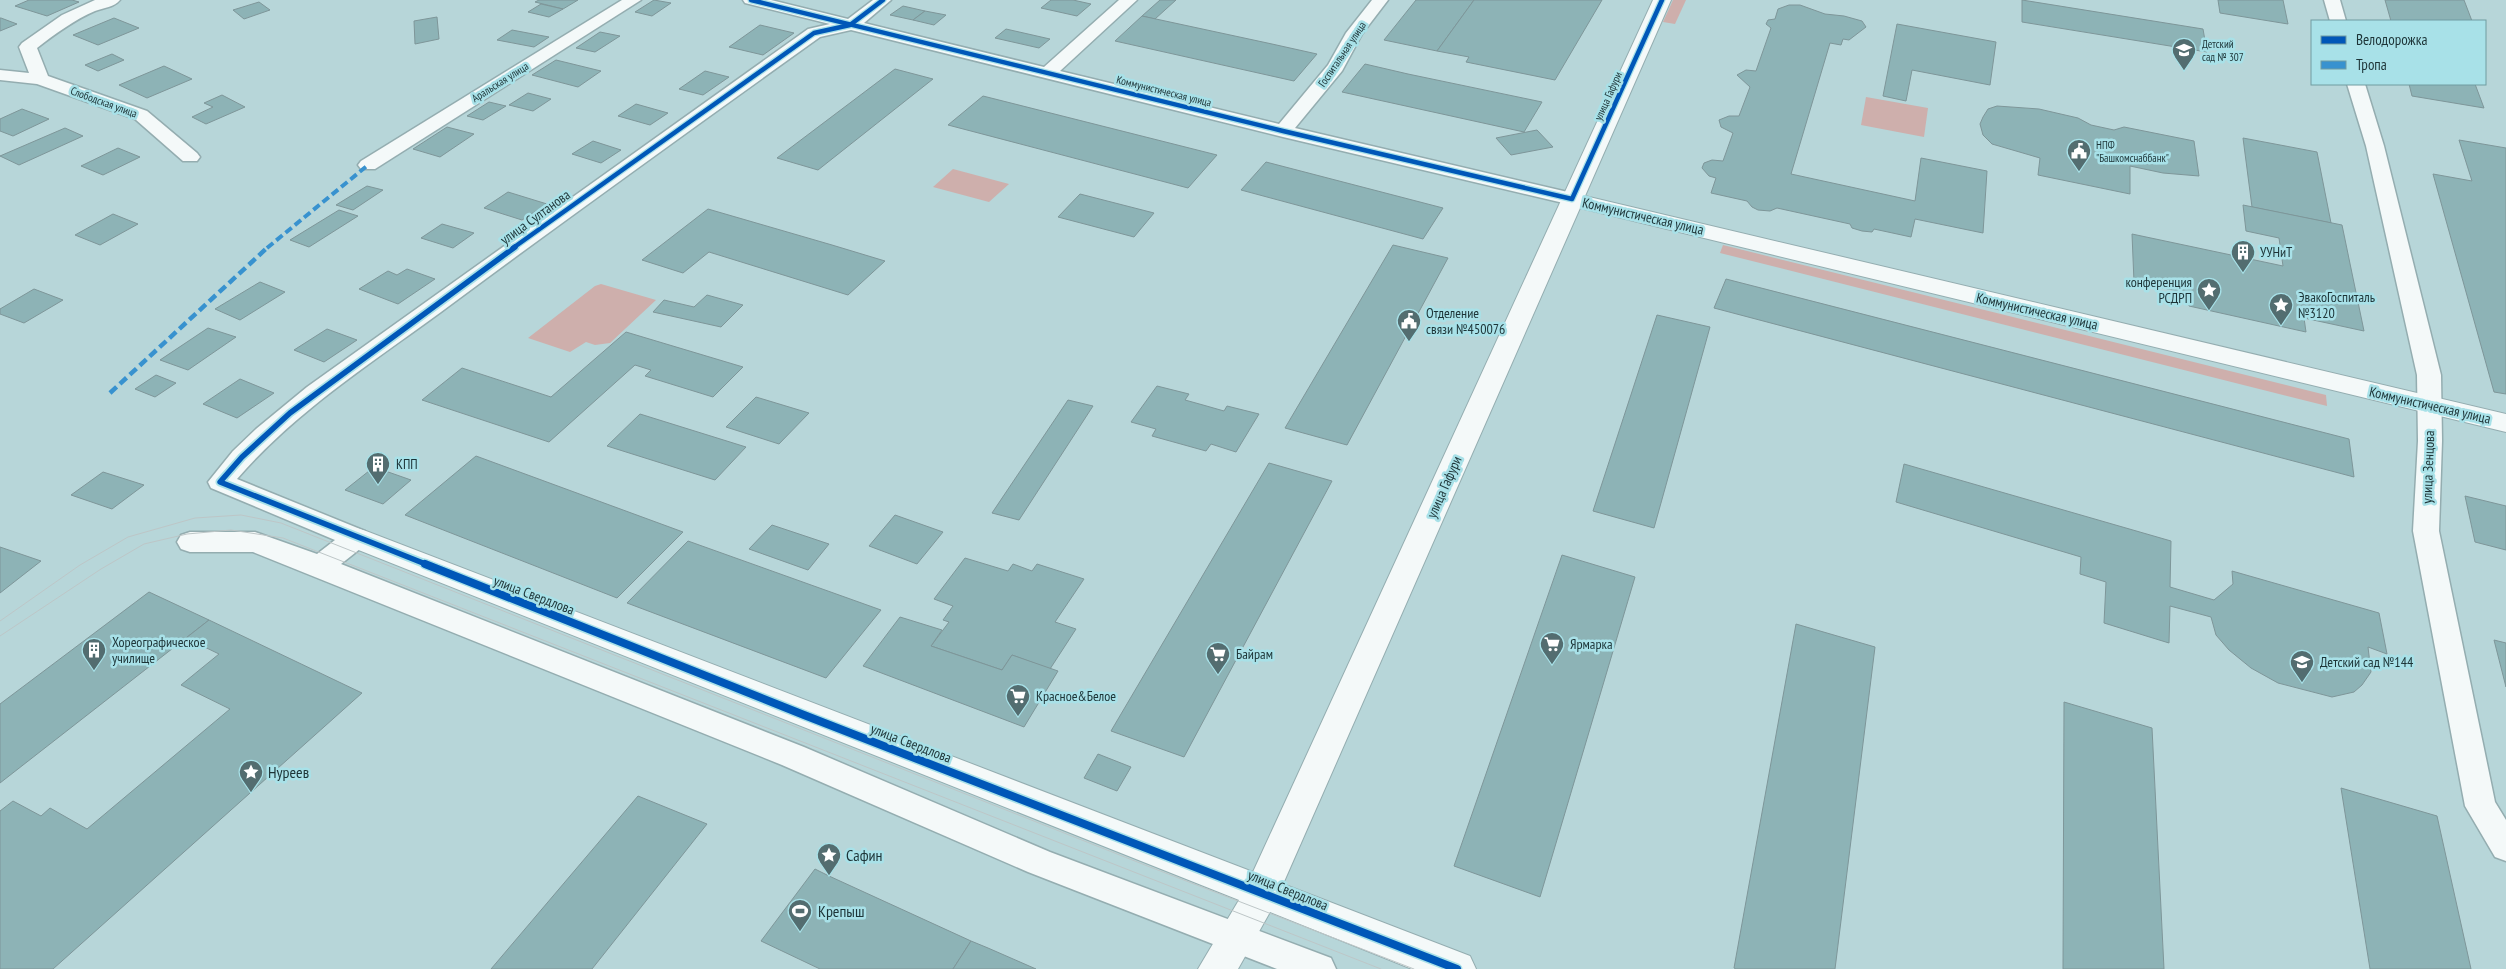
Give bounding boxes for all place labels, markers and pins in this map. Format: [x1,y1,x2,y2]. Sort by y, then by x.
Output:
school or university icon: Детский сад № 307 [2171,37,2197,71]
place label: Детский сад № 307 [2202,37,2244,64]
public building icon: НПФ "Башкомснаббанк" [2066,138,2092,172]
place label: НПФ "Башкомснаббанк" [2096,138,2169,165]
building icon: УУНиТ [2230,239,2256,273]
place label: УУНиТ [2260,243,2293,261]
place label: конференция РСДРП [2125,273,2192,307]
place icon: конференция РСДРП [2196,277,2222,311]
place label: ЭвакоГоспиталь №3120 [2298,288,2375,322]
place icon: ЭвакоГоспиталь №3120 [2268,292,2294,326]
place label: Отделение связи №450076 [1426,304,1505,338]
public building icon: Отделение связи №450076 [1396,308,1422,342]
building icon: КПП [365,451,391,485]
place label: КПП [396,455,418,473]
supermarket icon: Ярмарка [1539,631,1565,665]
place label: Хореографическое училище [112,633,206,667]
place label: Ярмарка [1570,635,1613,653]
building icon: Хореографическое училище [81,637,107,671]
supermarket icon: Байрам [1205,641,1231,675]
place label: Байрам [1236,645,1273,663]
school or university icon: Детский сад №144 [2289,649,2315,683]
place label: Детский сад №144 [2320,653,2414,671]
supermarket icon: Красное&Белое [1005,683,1031,717]
place label: Красное&Белое [1036,687,1116,705]
place icon: Нуреев [238,759,264,793]
place label: Нуреев [268,762,309,782]
place icon: Сафин [816,842,842,876]
place label: Сафин [846,845,883,865]
sports icon: Крепыш [787,898,813,932]
place label: Крепыш [818,901,864,921]

